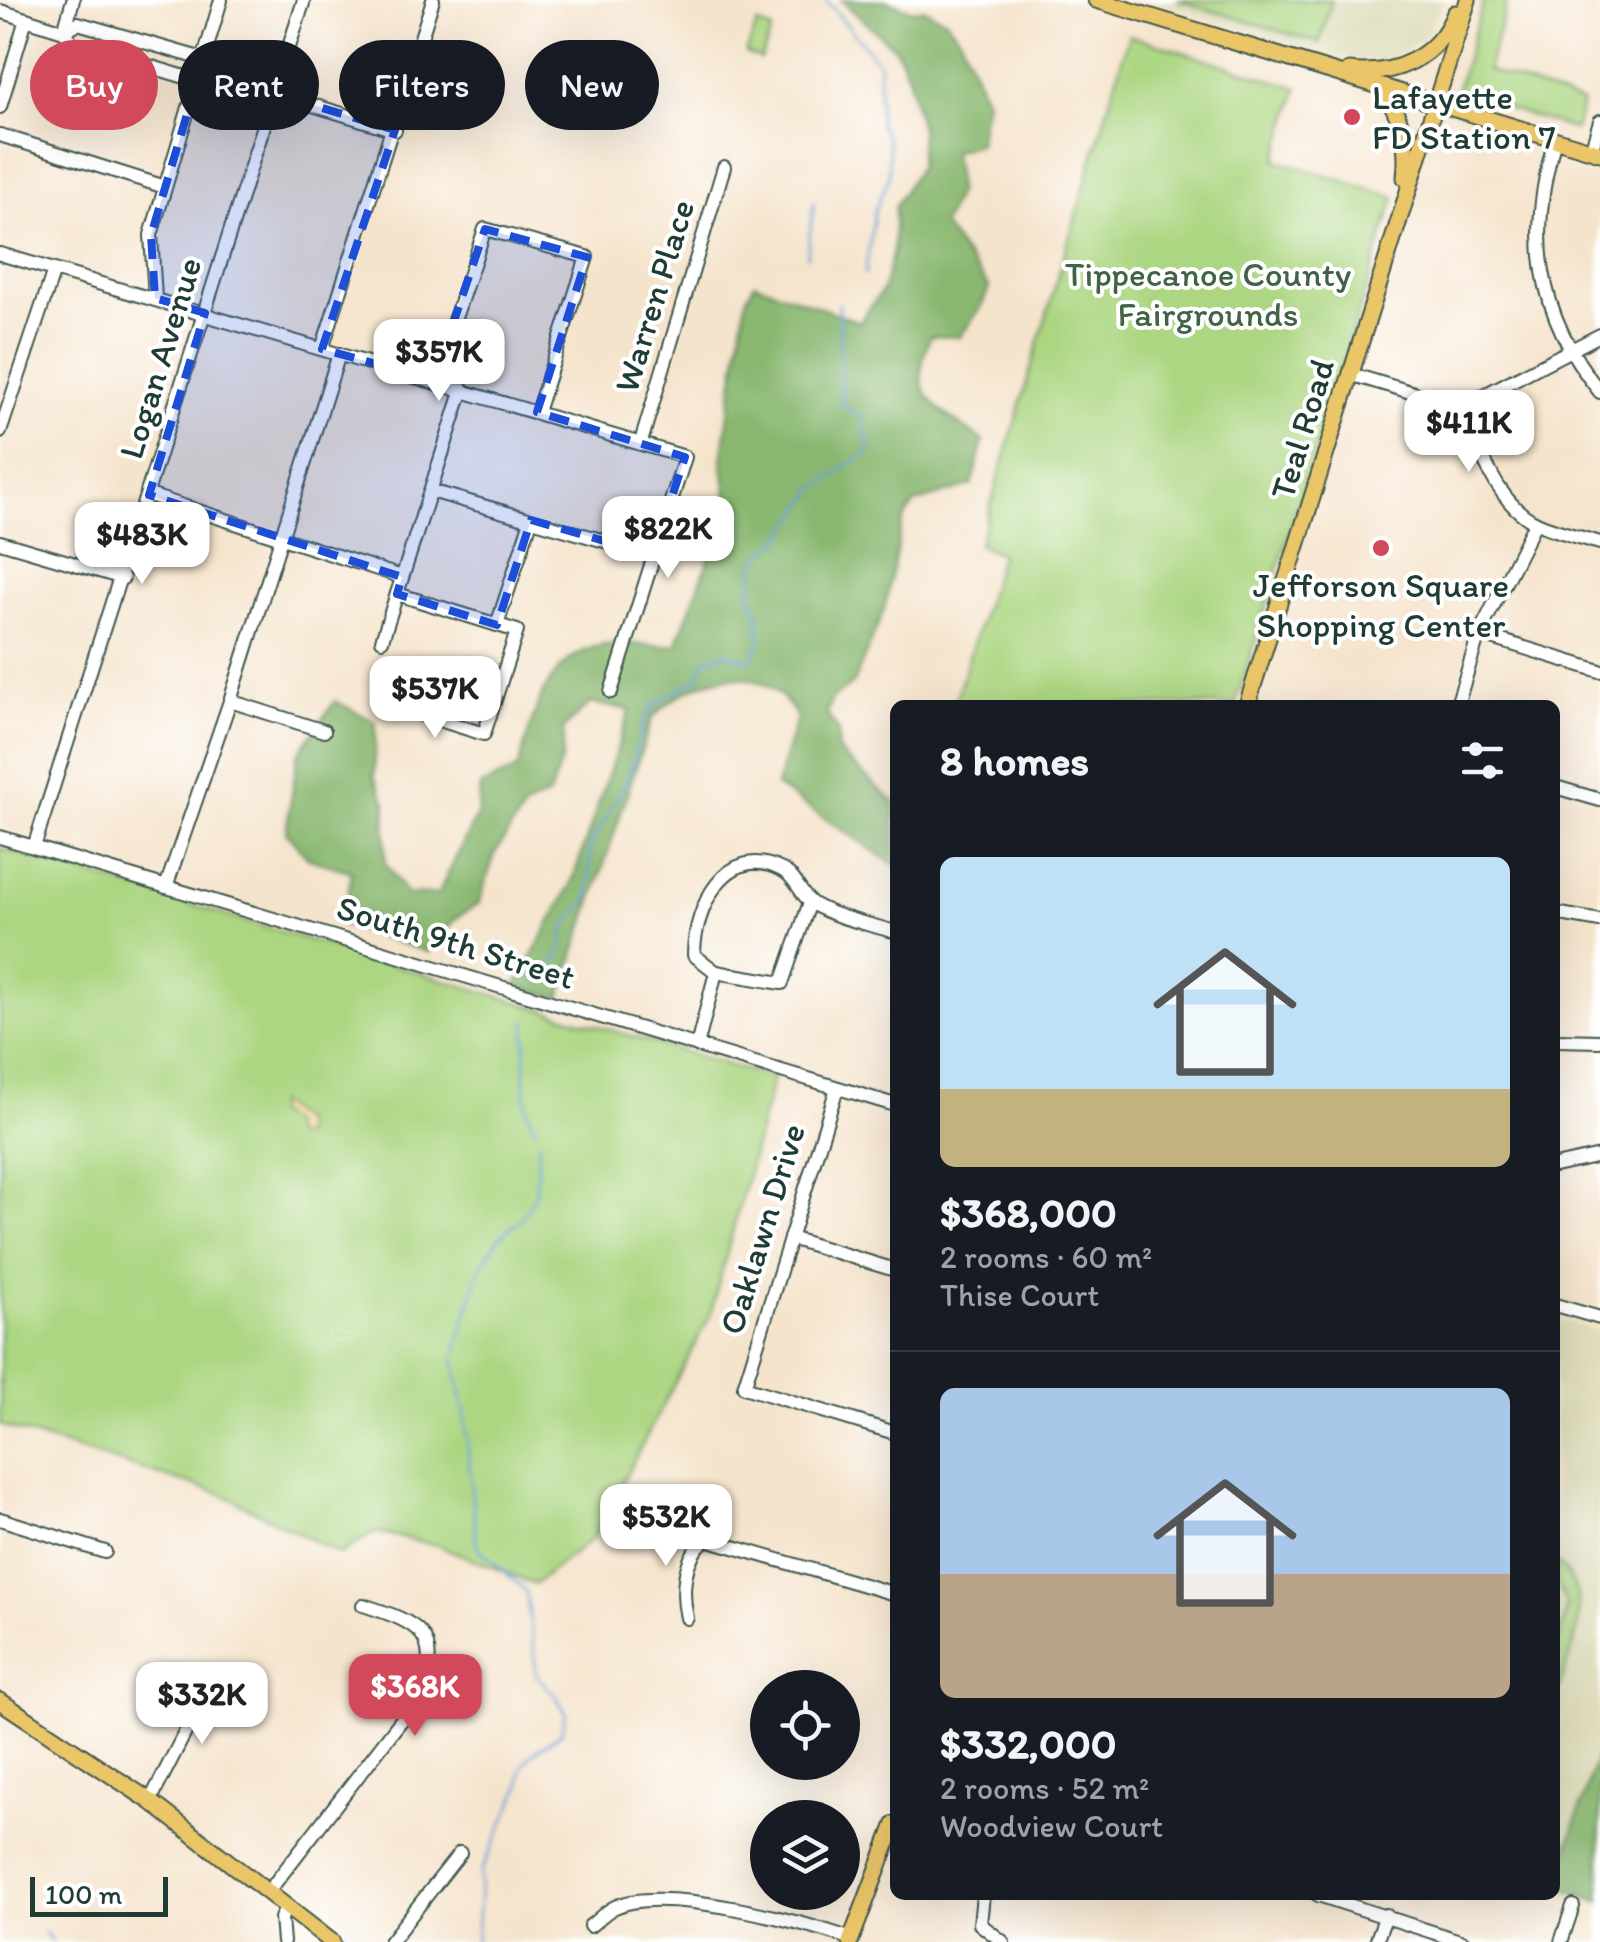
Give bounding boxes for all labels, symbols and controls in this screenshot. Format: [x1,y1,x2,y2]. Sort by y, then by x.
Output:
chip: Buy [30,40,158,130]
chip: Rent [178,40,319,130]
chip: Filters [339,40,505,130]
chip: New [525,40,659,130]
place label: Lafayette FD Station 7 [1372,76,1556,158]
marker: Lafayette FD Station 7 [1341,106,1363,128]
street label: Warren Place [605,195,703,397]
street label: Logan Avenue [109,252,211,464]
park label: Tippecanoe County Fairgrounds [1065,253,1352,335]
pin: $357K [369,319,509,404]
text: $357K [396,332,482,370]
street label: Teal Road [1261,354,1343,504]
pin: $411K [1399,390,1539,475]
text: $411K [1426,403,1512,441]
pin: $822K [598,496,738,581]
pin: $483K [72,502,212,587]
text: $822K [624,509,712,547]
text: $483K [97,515,187,553]
marker: Jefforson Square Shopping Center [1370,537,1392,559]
place label: Jefforson Square Shopping Center [1253,564,1509,646]
pin: $537K [365,656,505,741]
text: $537K [392,669,478,707]
icon: filters [1455,733,1510,788]
text: 8 homes [940,735,1089,786]
street label: South 9th Street [332,886,580,998]
icon: home [1135,922,1315,1102]
street label: Oaklawn Drive [710,1119,814,1339]
text: $368,000 [940,1187,1117,1238]
text: 2 rooms · 60 m² [940,1238,1152,1276]
text: Thise Court [940,1276,1099,1314]
icon: home [1135,1453,1315,1633]
pin: $532K [596,1484,736,1569]
text: $532K [622,1497,710,1535]
pin: $368K [345,1654,485,1739]
pin: $332K [132,1662,272,1747]
text: $368K [371,1667,459,1705]
map controls [750,1670,860,1910]
button: locate [750,1670,860,1780]
text: $332K [158,1675,246,1713]
text: $332,000 [940,1718,1117,1769]
text: 2 rooms · 52 m² [940,1769,1149,1807]
button: layers [750,1800,860,1910]
text: Woodview Court [940,1807,1163,1845]
scale bar [30,1872,168,1916]
text: 100 m [45,1877,122,1911]

